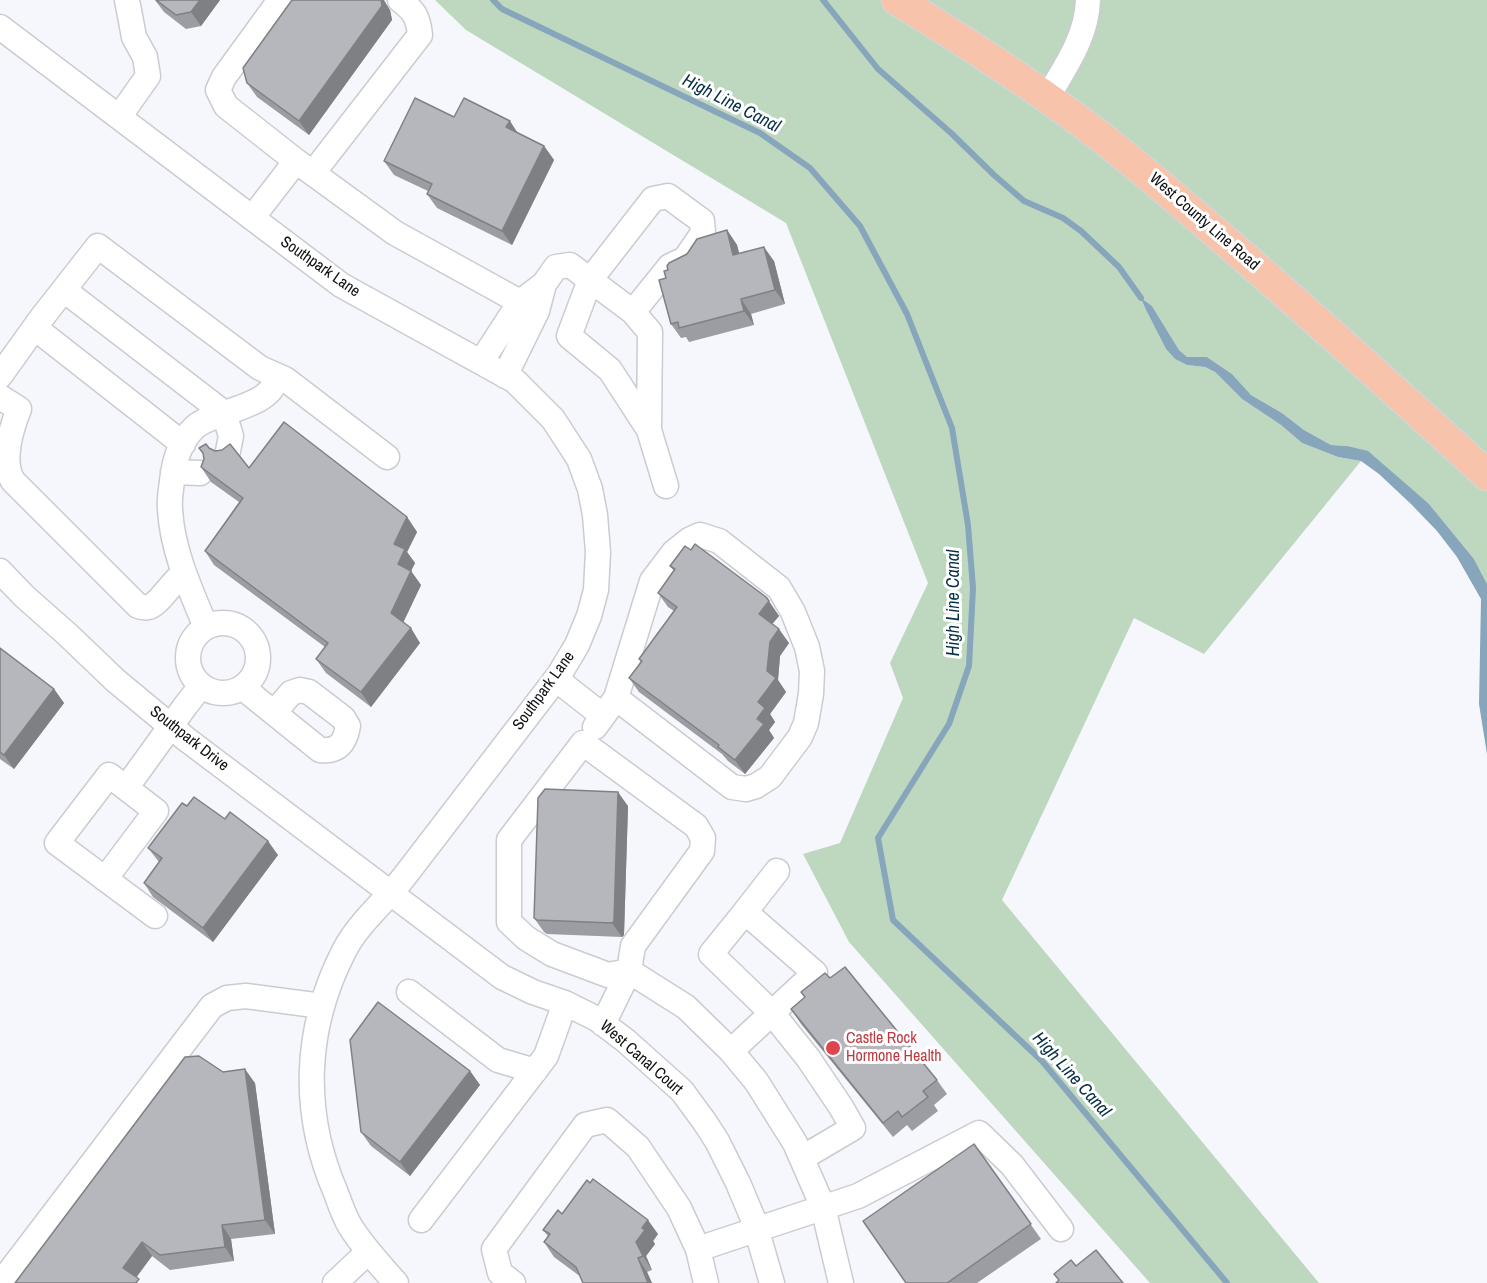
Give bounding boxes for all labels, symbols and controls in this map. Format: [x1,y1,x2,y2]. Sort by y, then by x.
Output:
water label: High Line Canal [679,70,783,138]
street label: West County Line Road [1145,169,1263,275]
street label: Southpark Lane [277,233,363,301]
water label: High Line Canal [943,550,965,656]
street label: Southpark Lane [509,648,579,734]
street label: Southpark Drive [146,702,232,776]
street label: West Canal Court [596,1017,686,1099]
water label: High Line Canal [1027,1028,1115,1122]
place label: Castle Rock Hormone Health [846,1029,942,1067]
marker: Castle Rock Hormone Health [824,1039,842,1057]

